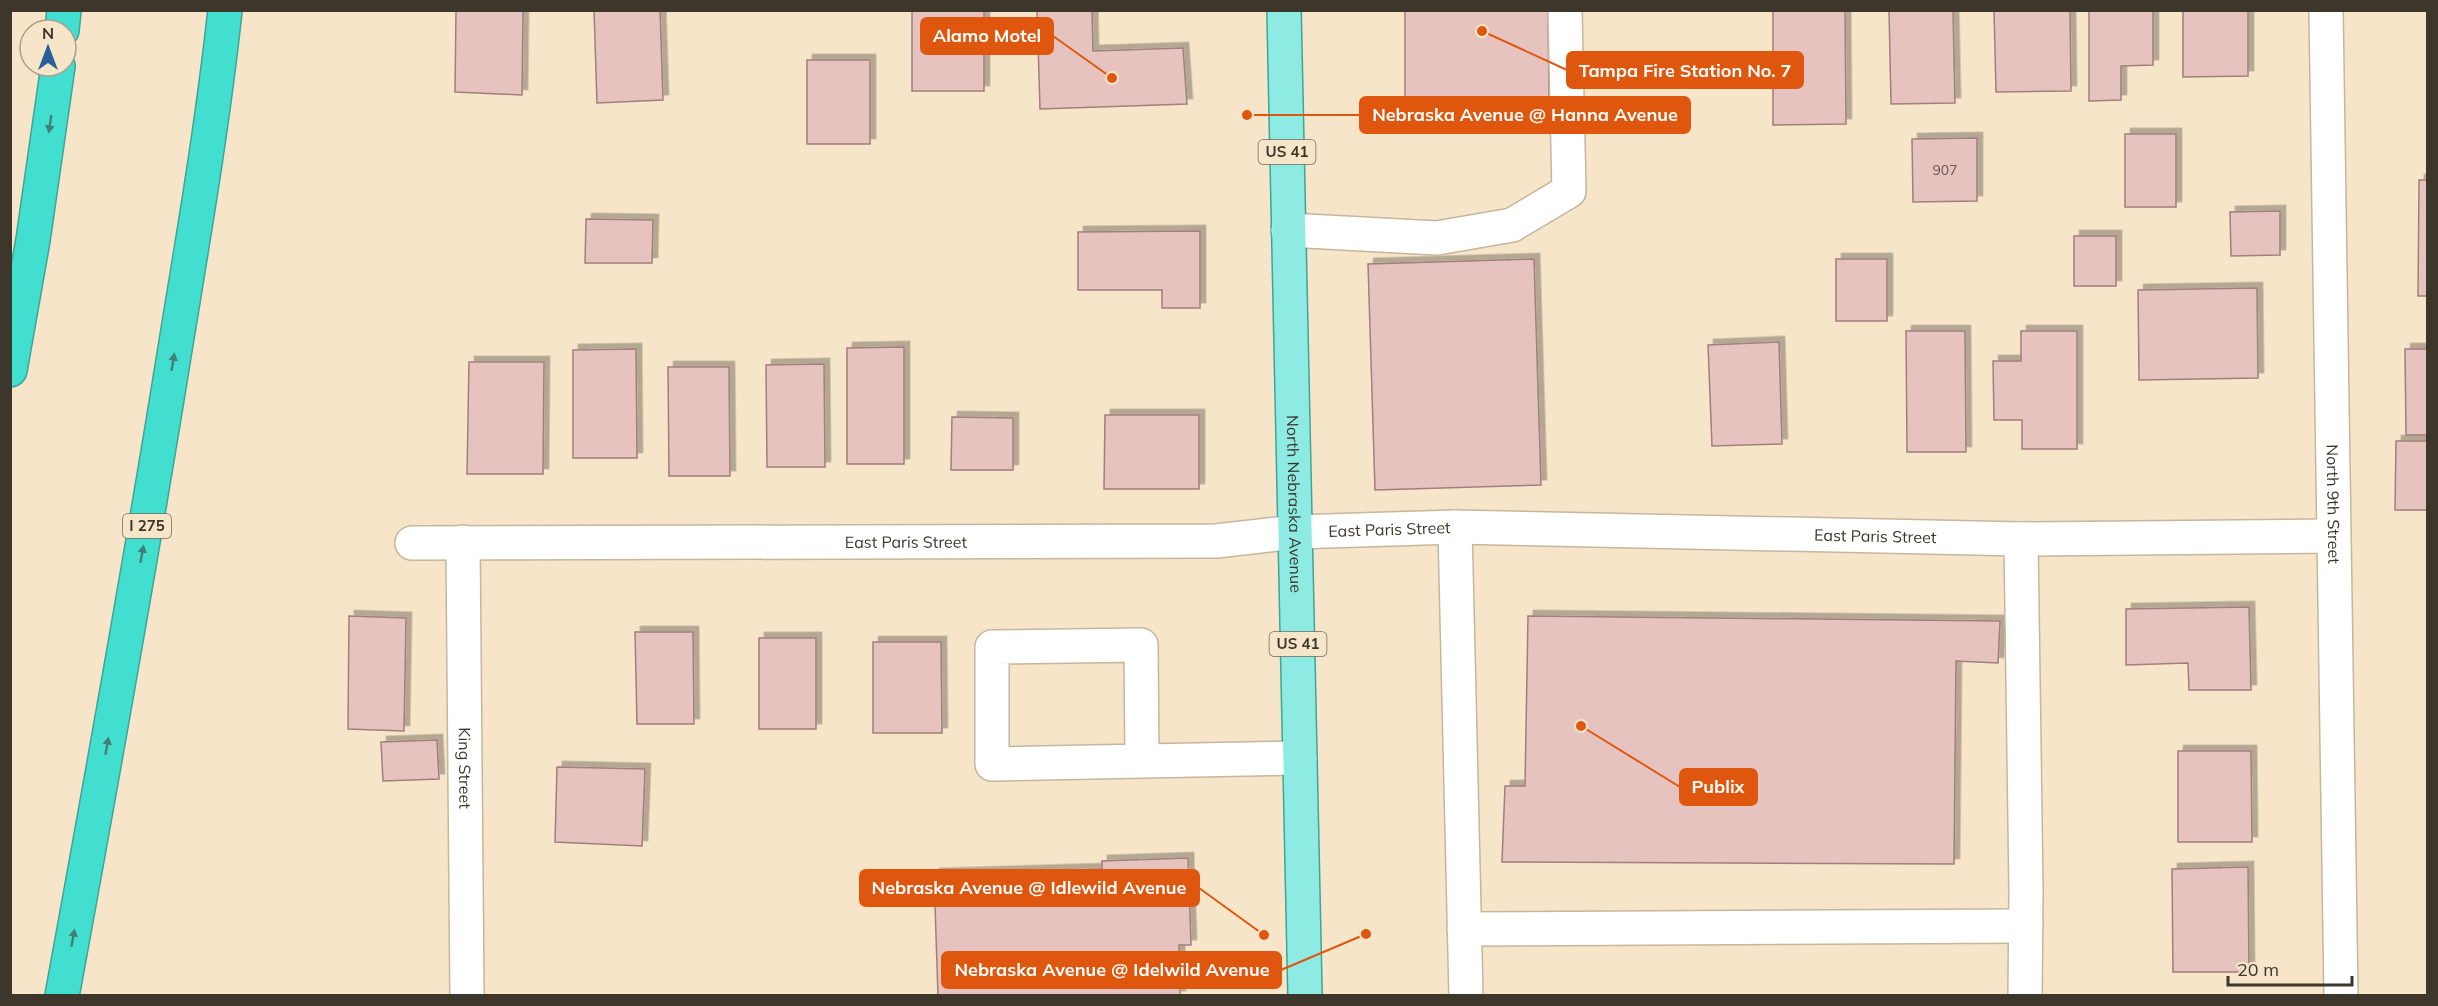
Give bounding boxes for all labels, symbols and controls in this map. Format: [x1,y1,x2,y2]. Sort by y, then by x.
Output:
north arrow [18,18,78,78]
callout: Alamo Motel [921,18,1053,54]
text: N [42,23,54,43]
text: Alamo Motel [933,24,1041,47]
callout: Tampa Fire Station No. 7 [1567,52,1803,88]
text: Tampa Fire Station No. 7 [1579,59,1791,82]
callout: Nebraska Avenue @ Hanna Avenue [1360,97,1690,133]
text: Nebraska Avenue @ Hanna Avenue [1372,103,1678,126]
one-way arrow [45,115,54,134]
road number: US 41 [1258,140,1316,164]
house number: 907 [1932,161,1958,179]
one-way arrow [169,352,178,371]
street label: North Nebraska Avenue [1283,415,1306,593]
street label: North 9th Street [2323,444,2344,564]
road number: I 275 [123,514,171,538]
street label: East Paris Street [1328,517,1451,541]
street label: East Paris Street [1814,525,1937,547]
street label: East Paris Street [845,532,968,552]
one-way arrow [138,544,147,563]
road number: US 41 [1270,632,1326,656]
street label: King Street [455,727,475,809]
one-way arrow [103,736,112,755]
callout: Publix [1680,769,1757,805]
text: Publix [1691,775,1746,798]
callout: Nebraska Avenue @ Idlewild Avenue [860,870,1199,906]
text: Nebraska Avenue @ Idlewild Avenue [872,876,1187,899]
one-way arrow [69,928,78,947]
scale bar [2228,949,2352,987]
callout: Nebraska Avenue @ Idelwild Avenue [942,952,1281,988]
text: Nebraska Avenue @ Idelwild Avenue [955,958,1270,981]
text: 20 m [2237,958,2279,981]

